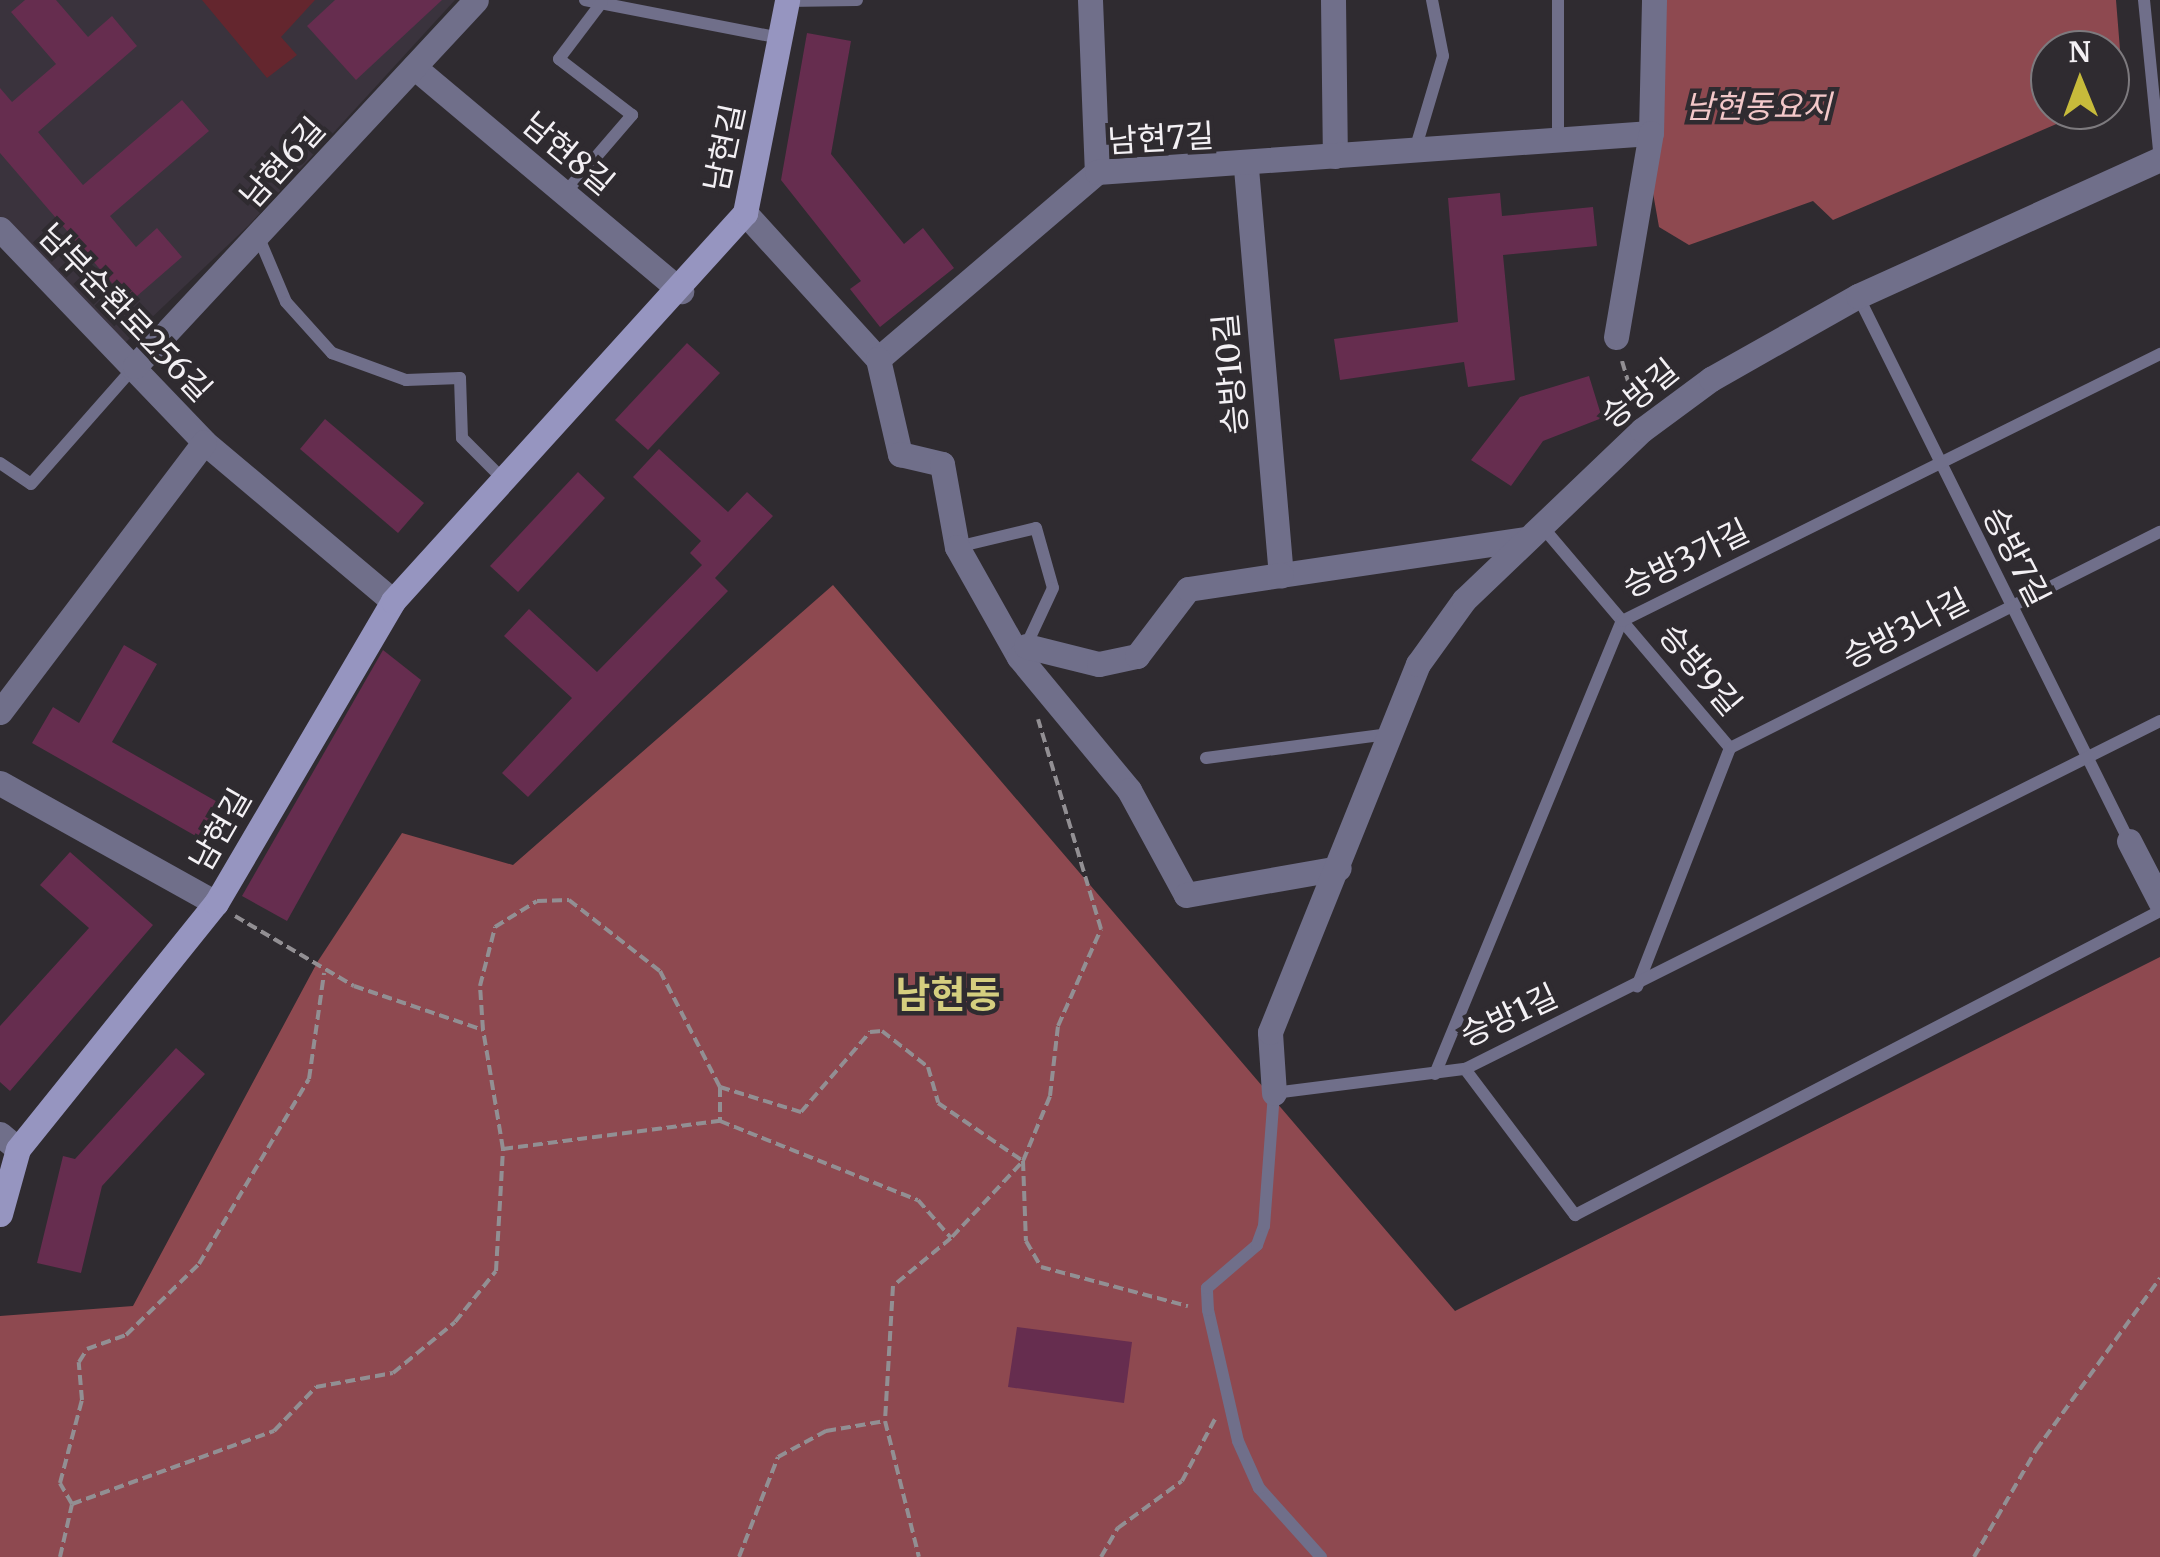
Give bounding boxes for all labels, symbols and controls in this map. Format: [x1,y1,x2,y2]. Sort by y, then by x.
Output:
north arrow [2030,30,2130,130]
text: N [2068,34,2091,70]
park label: 남현동요지 [1684,88,1832,126]
street label: 남현길 [697,101,753,195]
street label: 남현8길 [515,105,621,203]
street label: 남현6길 [233,110,333,216]
street label: 남현7길 [1107,117,1215,161]
street label: 남부순환로256길 [31,216,219,410]
street label: 승방10길 [1207,312,1255,436]
street label: 승방길 [1594,351,1686,437]
street label: 승방7길 [1975,501,2057,613]
street label: 승방3가길 [1616,512,1756,606]
street label: 승방3나길 [1837,581,1975,677]
street label: 승방9길 [1651,616,1749,724]
street label: 남현길 [182,782,260,878]
district label: 남현동 [896,972,1000,1018]
street label: 승방1길 [1454,977,1564,1055]

